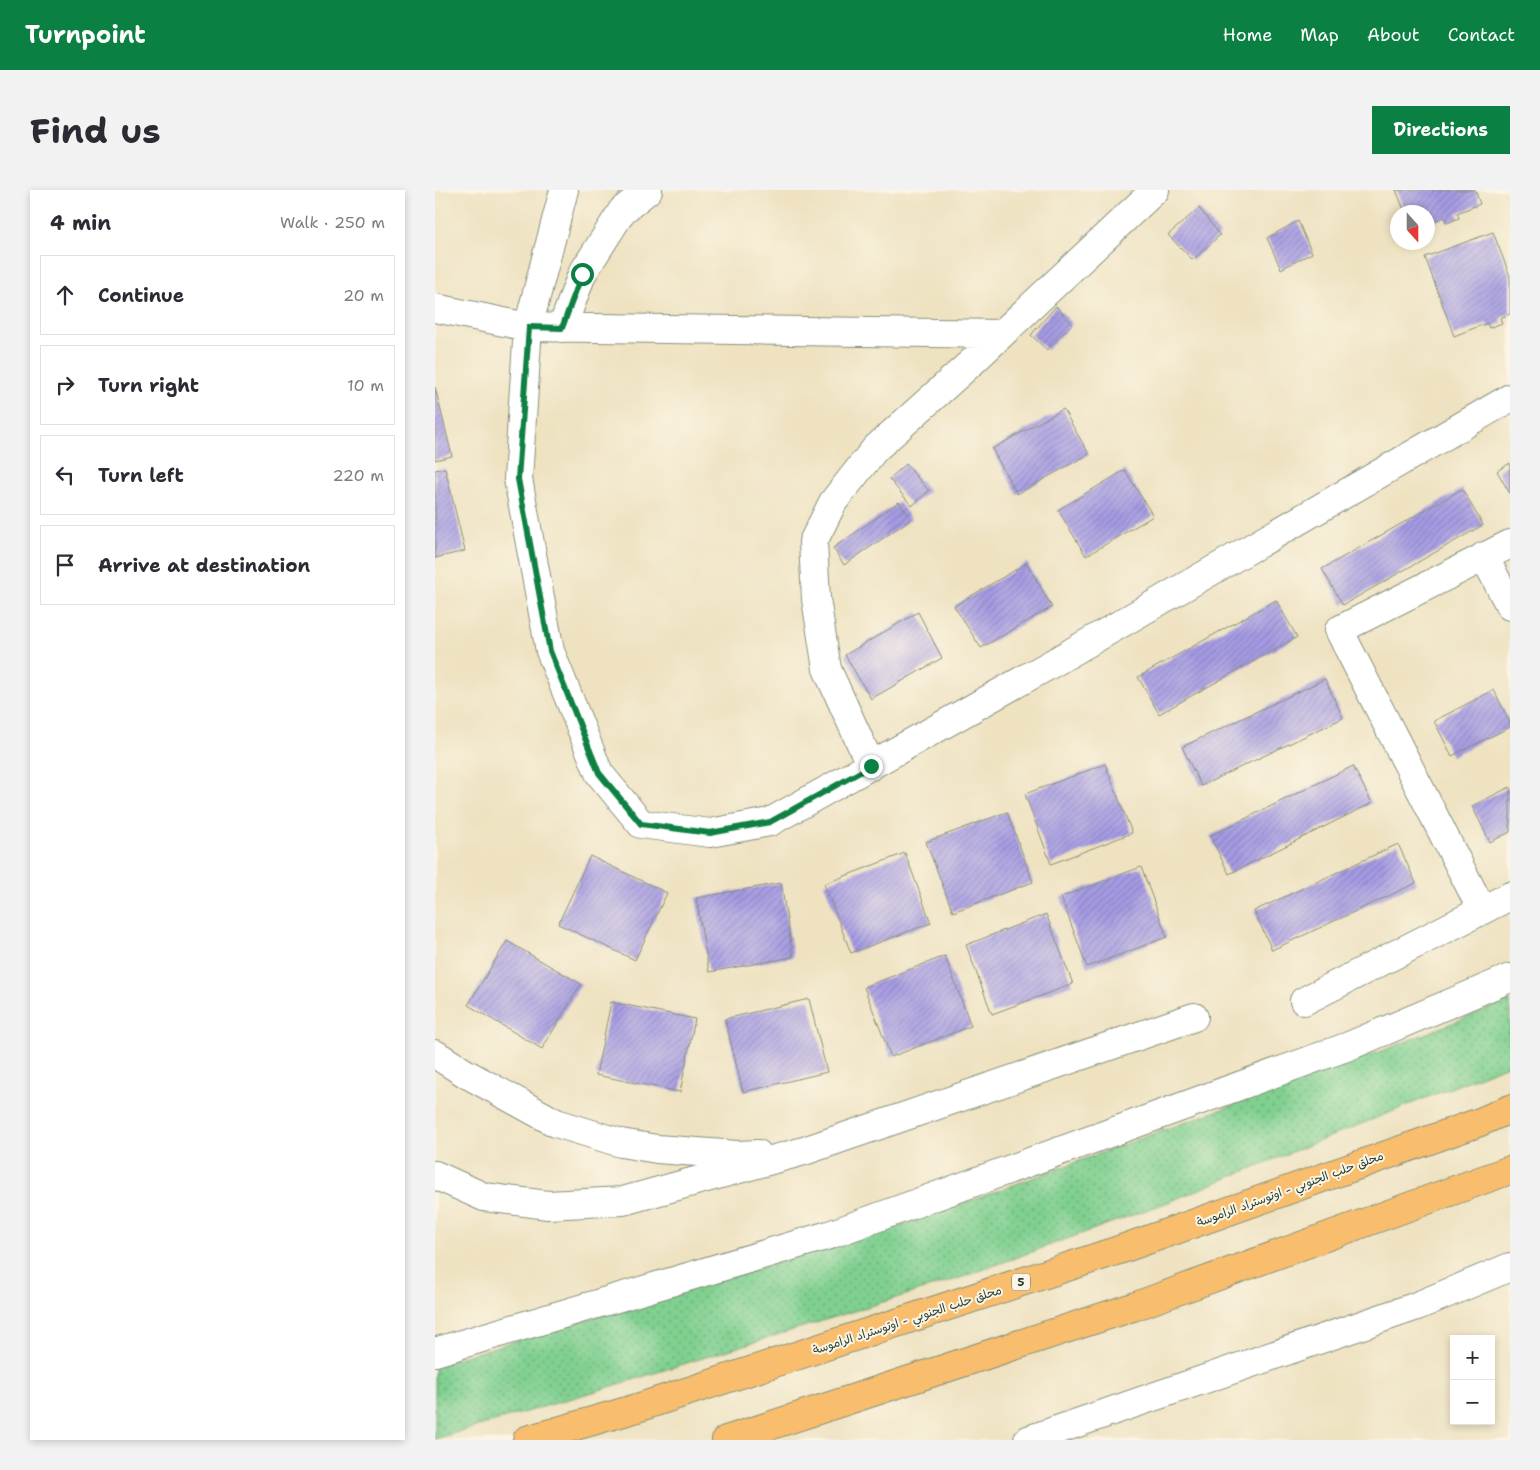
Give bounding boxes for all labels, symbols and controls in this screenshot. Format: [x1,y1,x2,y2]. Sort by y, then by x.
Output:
text: Turnpoint [25,19,146,51]
text: Home [1223,23,1272,47]
text: Map [1300,23,1339,47]
text: About [1367,23,1420,47]
text: Contact [1448,23,1515,47]
button: Directions [1372,106,1510,154]
text: Find us [30,107,161,154]
north arrow [1390,205,1435,250]
text: 4 min [50,209,111,237]
text: Walk · 250 m [280,212,385,233]
route start [571,263,594,286]
icon: ahead [51,281,79,309]
text: Continue [98,283,184,308]
text: 20 m [343,285,384,306]
icon: right [51,371,79,399]
text: Turn right [98,373,199,398]
text: 10 m [347,375,384,396]
icon: left [51,461,79,489]
text: Turn left [98,463,184,488]
text: 220 m [332,465,384,486]
icon: arrive [51,551,79,579]
text: Arrive at destination [98,553,310,578]
route end [860,755,883,778]
street label: محلق حلب الجنوبي - اوتوستراد الراموسة [1194,1148,1387,1233]
road number: 5 [1012,1274,1030,1290]
street label: محلق حلب الجنوبي - اوتوستراد الراموسة [810,1282,1004,1361]
map controls [1450,1335,1495,1425]
button: + [1450,1335,1495,1380]
button: − [1450,1380,1495,1425]

